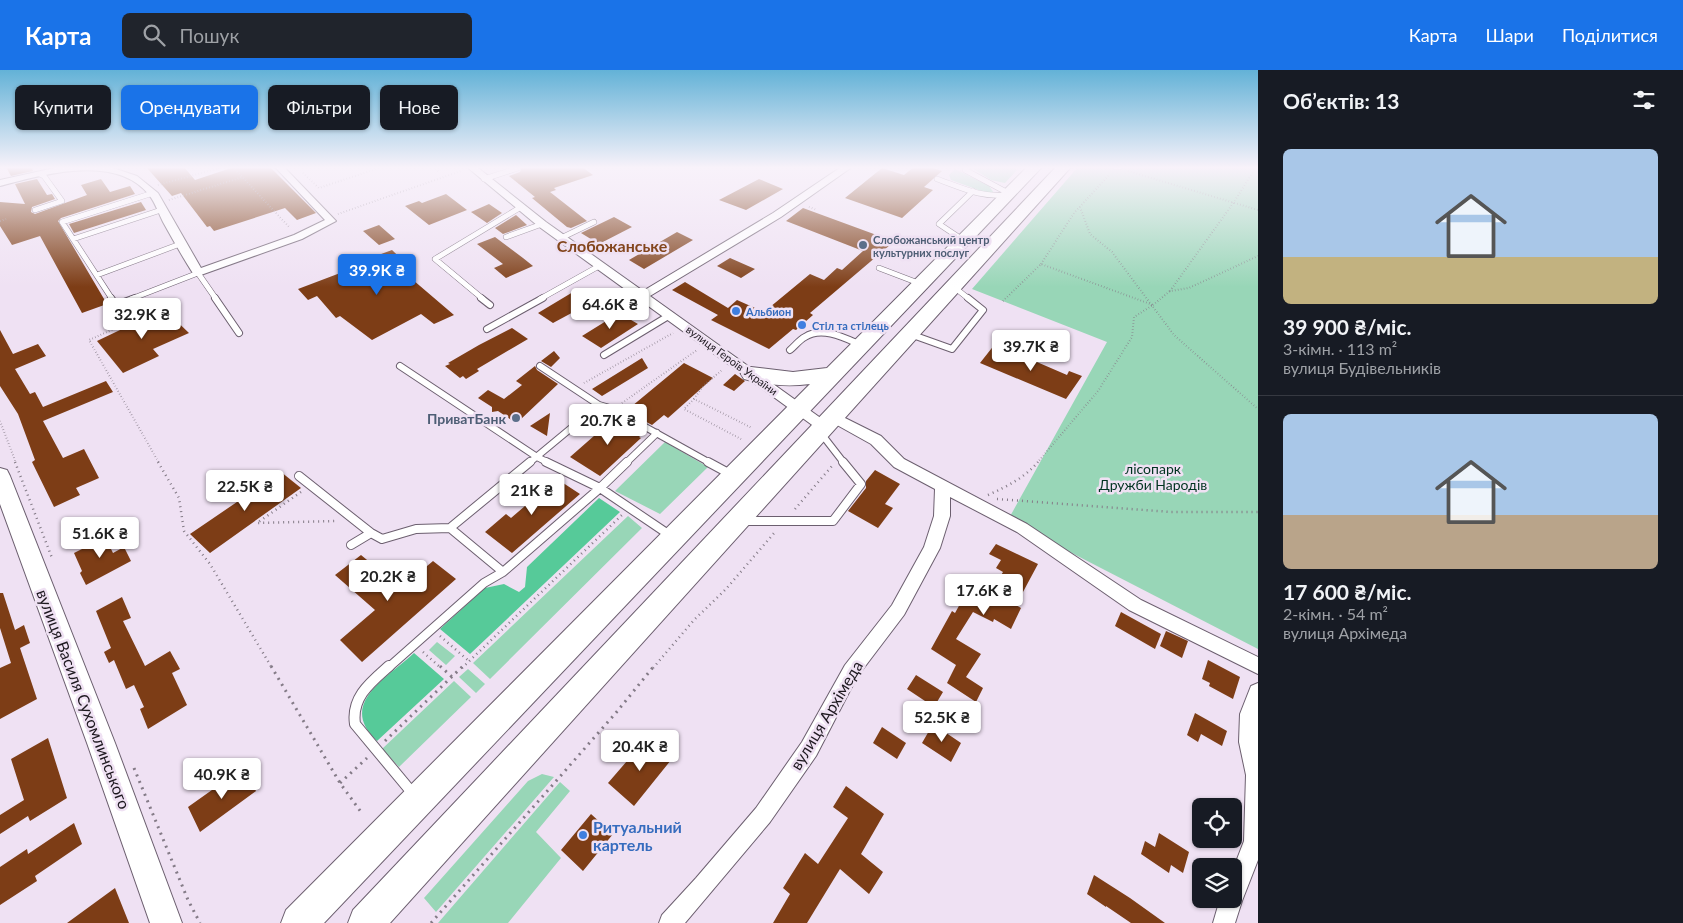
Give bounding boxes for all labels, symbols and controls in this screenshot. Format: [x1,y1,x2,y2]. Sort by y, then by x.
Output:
search box [122,13,472,58]
text: Карта [25,21,92,50]
icon: search [140,21,168,49]
text: Пошук [180,24,239,47]
text: Карта [1409,24,1457,46]
text: Шари [1485,24,1534,46]
text: Поділитися [1562,24,1658,46]
chip: Купити [15,85,111,130]
chip: Орендувати [121,85,258,130]
chip: Фільтри [268,85,370,130]
chip: Нове [380,85,458,130]
icon: filters [1630,86,1658,114]
text: Об’єктів: 13 [1283,88,1399,113]
icon: home [1426,181,1516,271]
place label: Слобожанський центр культурних послуг [873,233,989,259]
district label: Слобожанське [557,236,668,255]
marker: Слобожанський центр культурних послуг [857,239,869,251]
pin: 39.9K ₴ [331,254,423,296]
text: 39.9K ₴ [349,260,405,279]
pin: 64.6K ₴ [564,288,656,330]
text: 64.6K ₴ [582,294,638,313]
pin: 32.9K ₴ [96,298,188,340]
text: 32.9K ₴ [114,304,170,323]
marker: Альбион [730,305,742,317]
place label: Альбион [745,305,791,318]
text: 39 900 ₴/міс. [1283,314,1412,339]
marker: Стіл та стілець [796,319,808,331]
place label: Стіл та стілець [812,319,890,332]
street label: вулиця Героїв України [684,322,780,398]
pin: 39.7K ₴ [985,330,1077,372]
text: 39.7K ₴ [1003,336,1059,355]
text: 3-кімн. · 113 m² [1283,339,1397,358]
text: вулиця Будівельників [1283,358,1441,377]
pin: 20.7K ₴ [562,404,654,446]
place label: ПриватБанк [427,410,506,427]
text: 20.7K ₴ [580,410,636,429]
marker: ПриватБанк [510,412,522,424]
icon: home [1426,447,1516,537]
park label: лісопарк Дружби Народів [1099,460,1207,493]
pin: 22.5K ₴ [199,470,291,512]
pin: 21K ₴ [497,474,567,516]
text: 22.5K ₴ [217,476,273,495]
text: 21K ₴ [510,480,554,499]
pin: 51.6K ₴ [54,516,146,559]
text: 51.6K ₴ [72,523,128,542]
pin: 20.2K ₴ [342,560,434,602]
text: 20.2K ₴ [360,566,416,585]
pin: 17.6K ₴ [938,574,1030,616]
text: 17 600 ₴/міс. [1283,579,1412,604]
text: 17.6K ₴ [956,580,1012,599]
street label: вулиця Василя Сухомлинського [33,587,135,811]
text: 2-кімн. · 54 m² [1283,604,1388,623]
text: вулиця Архімеда [1283,623,1407,642]
street label: вулиця Архімеда [786,657,866,773]
pin: 52.5K ₴ [896,700,988,743]
text: 52.5K ₴ [914,707,970,726]
pin: 20.4K ₴ [594,730,686,772]
text: 20.4K ₴ [612,736,668,755]
pin: 40.9K ₴ [176,758,268,800]
text: 40.9K ₴ [194,764,250,783]
map controls [1192,798,1242,908]
button: locate [1192,798,1242,848]
place label: Ритуальний картель [593,817,682,854]
marker: Ритуальний картель [577,829,589,841]
button: layers [1192,858,1242,908]

